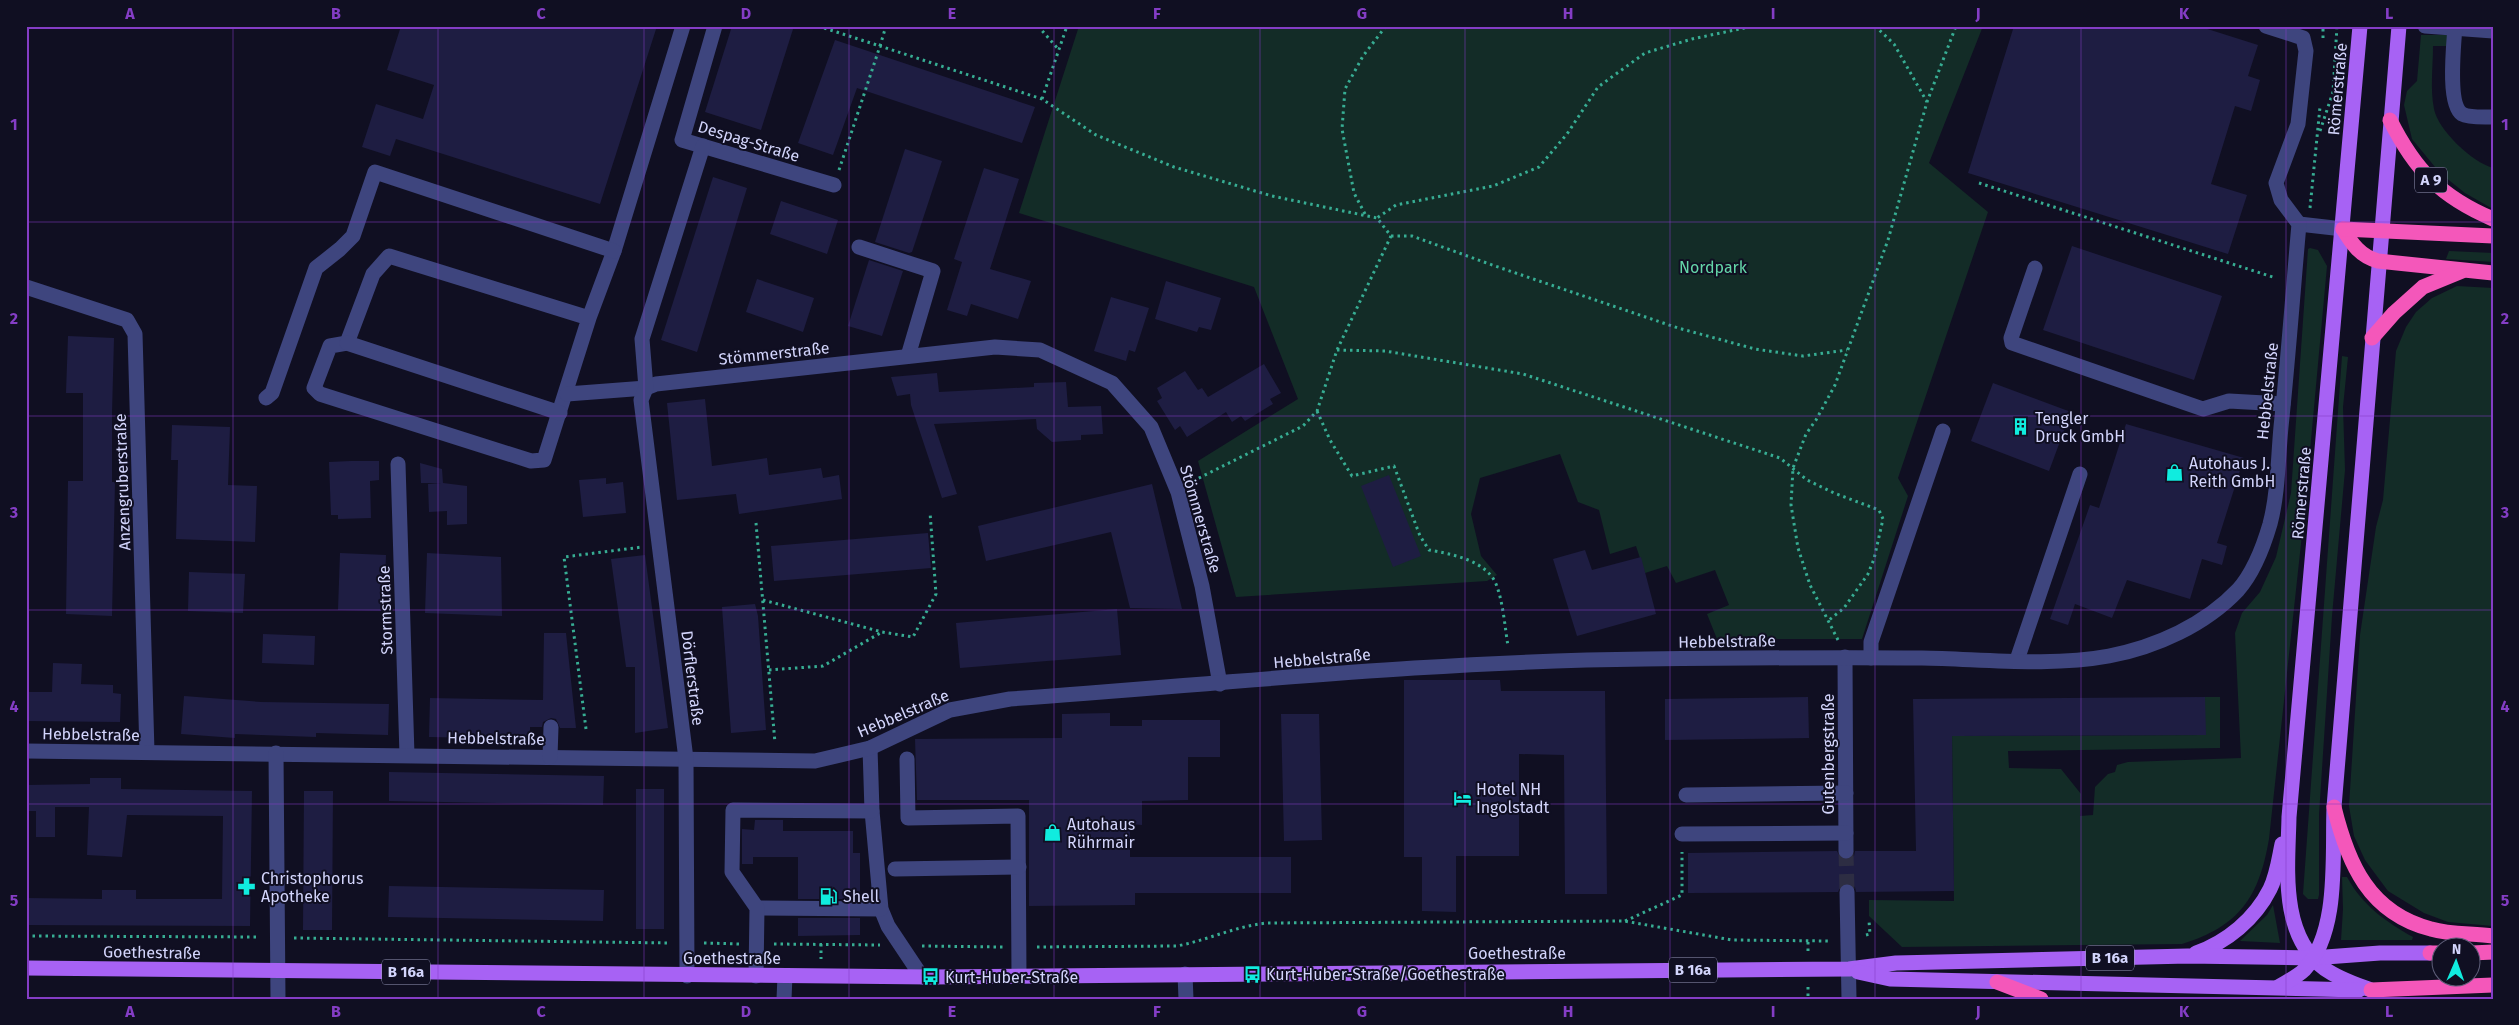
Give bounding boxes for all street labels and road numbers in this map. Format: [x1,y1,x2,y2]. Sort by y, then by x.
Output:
street label: Römerstraße [2324,42,2351,136]
street label: Despag-Straße [696,117,802,166]
road number: A 9 [2415,168,2447,192]
street label: Stömmerstraße [718,338,830,369]
street label: Hebbelstraße [2253,341,2282,441]
street label: Anzengruberstraße [111,413,134,551]
street label: Römerstraße [2288,446,2315,540]
street label: Stömmerstraße [1176,463,1225,575]
street label: Stormstraße [374,565,397,655]
street label: Dörflerstraße [677,629,708,727]
street label: Hebbelstraße [1678,631,1776,652]
street label: Hebbelstraße [1273,645,1372,672]
street label: Hebbelstraße [854,686,952,741]
street label: Gutenbergstraße [1819,693,1838,815]
street label: Hebbelstraße [42,724,140,745]
street label: Hebbelstraße [447,728,545,749]
street label: Goethestraße [103,942,201,963]
street label: Goethestraße [1468,944,1566,963]
road number: B 16a [2086,946,2134,970]
street label: Goethestraße [683,949,781,968]
road number: B 16a [1669,958,1717,982]
road number: B 16a [382,960,430,984]

